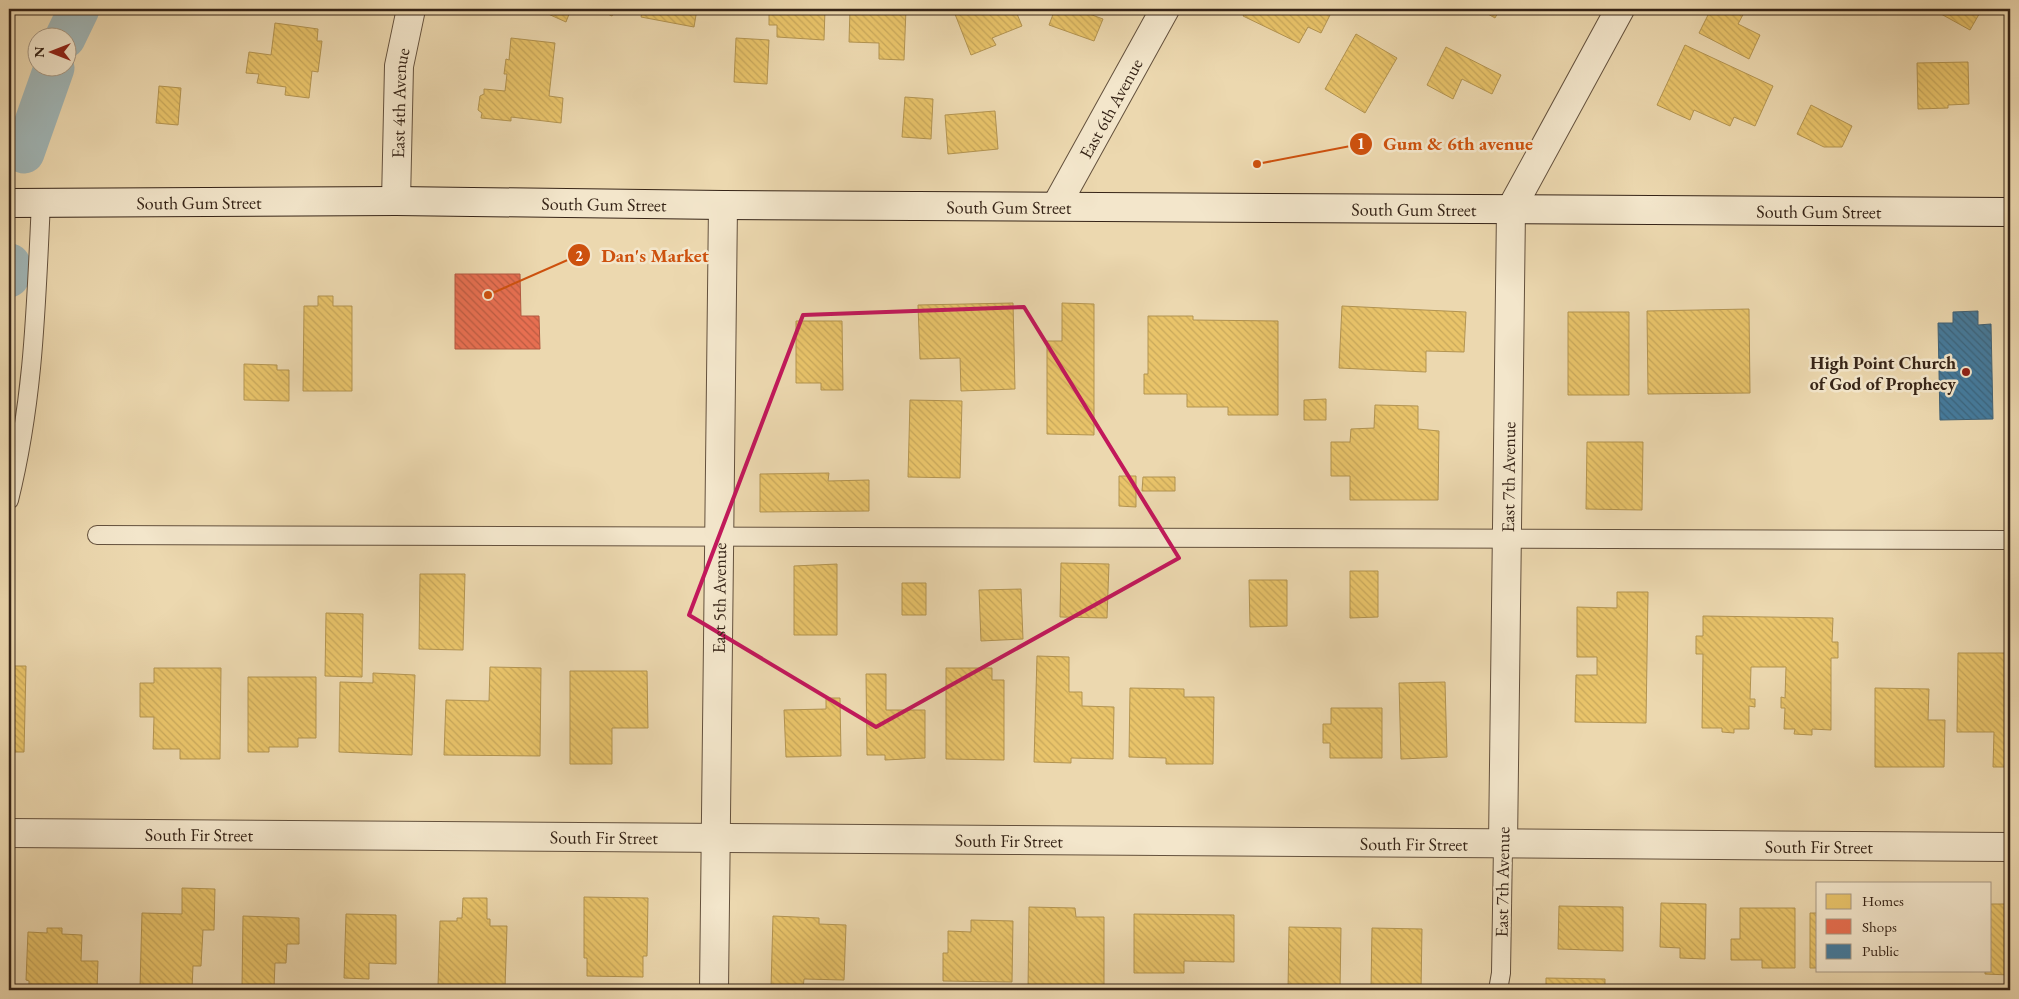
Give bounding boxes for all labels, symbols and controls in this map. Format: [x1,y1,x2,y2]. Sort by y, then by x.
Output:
north arrow [28,28,78,78]
text: N [30,46,48,58]
street label: East 4th Avenue [385,46,414,159]
street label: East 6th Avenue [1073,54,1147,162]
callout: Gum & 6th avenue [1348,127,1543,161]
text: Gum & 6th avenue [1383,131,1533,156]
text: 1 [1357,134,1365,153]
street label: South Gum Street [136,190,262,214]
street label: South Gum Street [541,191,667,216]
street label: South Gum Street [946,195,1072,218]
street label: South Gum Street [1351,197,1477,221]
street label: South Gum Street [1756,199,1882,223]
callout: Dan's Market [566,238,719,272]
text: Dan's Market [601,243,709,268]
text: 2 [575,246,583,265]
place label: High Point Church of God of Prophecy [1810,351,1956,395]
marker: High Point Church of God of Prophecy [1960,366,1972,378]
street label: East 7th Avenue [1495,421,1520,533]
street label: East 5th Avenue [706,542,731,654]
street label: South Fir Street [145,822,254,846]
street label: South Fir Street [550,825,659,849]
street label: East 7th Avenue [1490,826,1514,938]
street label: South Fir Street [955,828,1064,852]
street label: South Fir Street [1360,831,1468,855]
street label: South Fir Street [1765,834,1873,858]
legend [1816,882,1992,972]
text: Homes [1862,891,1904,910]
text: Shops [1862,917,1897,936]
text: Public [1862,941,1899,960]

